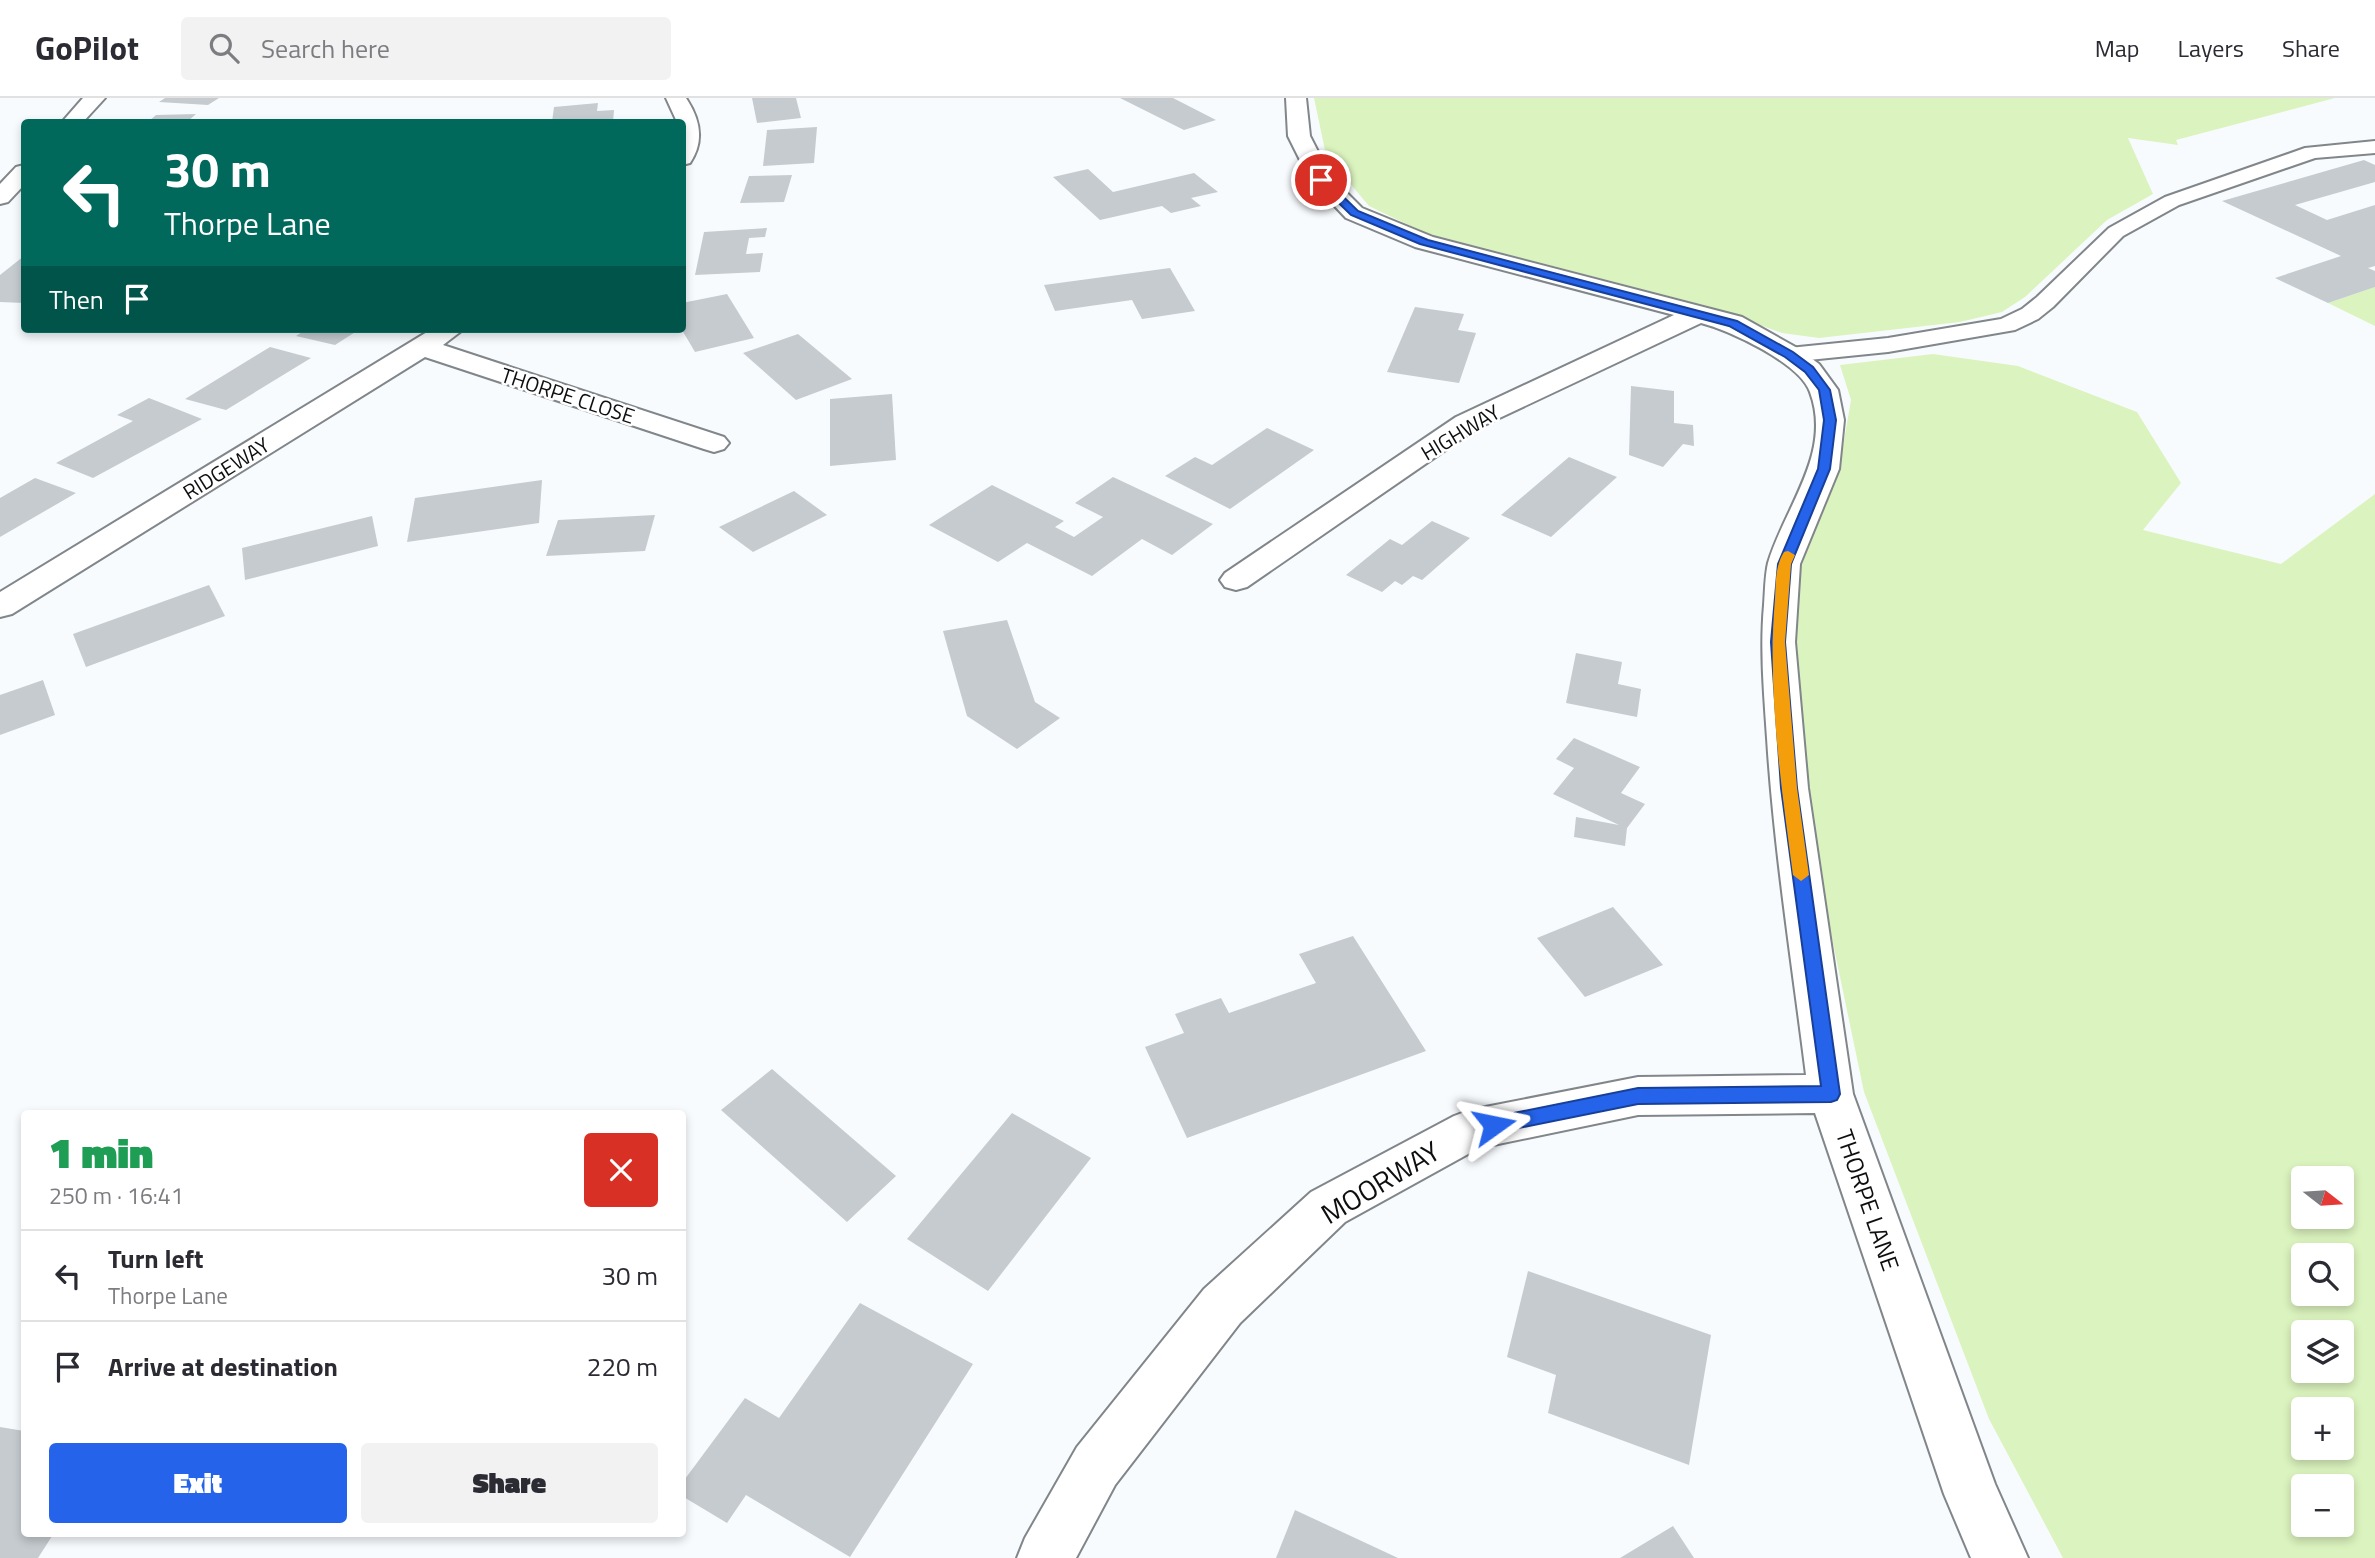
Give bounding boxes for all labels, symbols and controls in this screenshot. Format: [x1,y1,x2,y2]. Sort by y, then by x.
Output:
search box [181,17,671,80]
text: GoPilot [35,23,139,73]
icon: search [205,29,243,67]
text: Search here [261,29,390,68]
text: Map [2095,30,2140,66]
text: Layers [2178,30,2244,66]
text: Share [2282,30,2340,66]
text: 30 m [164,131,271,206]
icon: left [49,147,140,238]
pin [1291,150,1351,210]
icon: arrive [1302,161,1340,199]
text: Thorpe Lane [164,199,331,247]
text: Then [49,280,104,319]
icon: arrive [118,280,156,318]
street label: THORPE CLOSE [497,358,639,432]
street label: HIGHWAY [1414,395,1506,468]
street label: RIDGEWAY [176,428,276,507]
position arrow [1457,1088,1531,1162]
text: 1 min [49,1120,153,1184]
street label: THORPE LANE [1827,1124,1909,1276]
street label: MOORWAY [1312,1129,1448,1235]
button: close [584,1133,658,1207]
north arrow [2291,1166,2354,1228]
map controls [2291,1166,2354,1537]
text: 250 m · 16:41 [49,1178,184,1213]
text: Turn left [108,1239,203,1278]
button: search [2291,1243,2354,1306]
text: 30 m [601,1256,658,1295]
icon: left [49,1257,87,1295]
text: Thorpe Lane [108,1278,228,1313]
button: layers [2291,1320,2354,1383]
text: Arrive at destination [108,1347,338,1386]
text: 220 m [587,1347,658,1386]
icon: arrive [49,1348,87,1386]
button: + [2291,1397,2354,1460]
button: Exit [49,1443,347,1523]
button: Share [361,1443,658,1523]
button: − [2291,1474,2354,1537]

